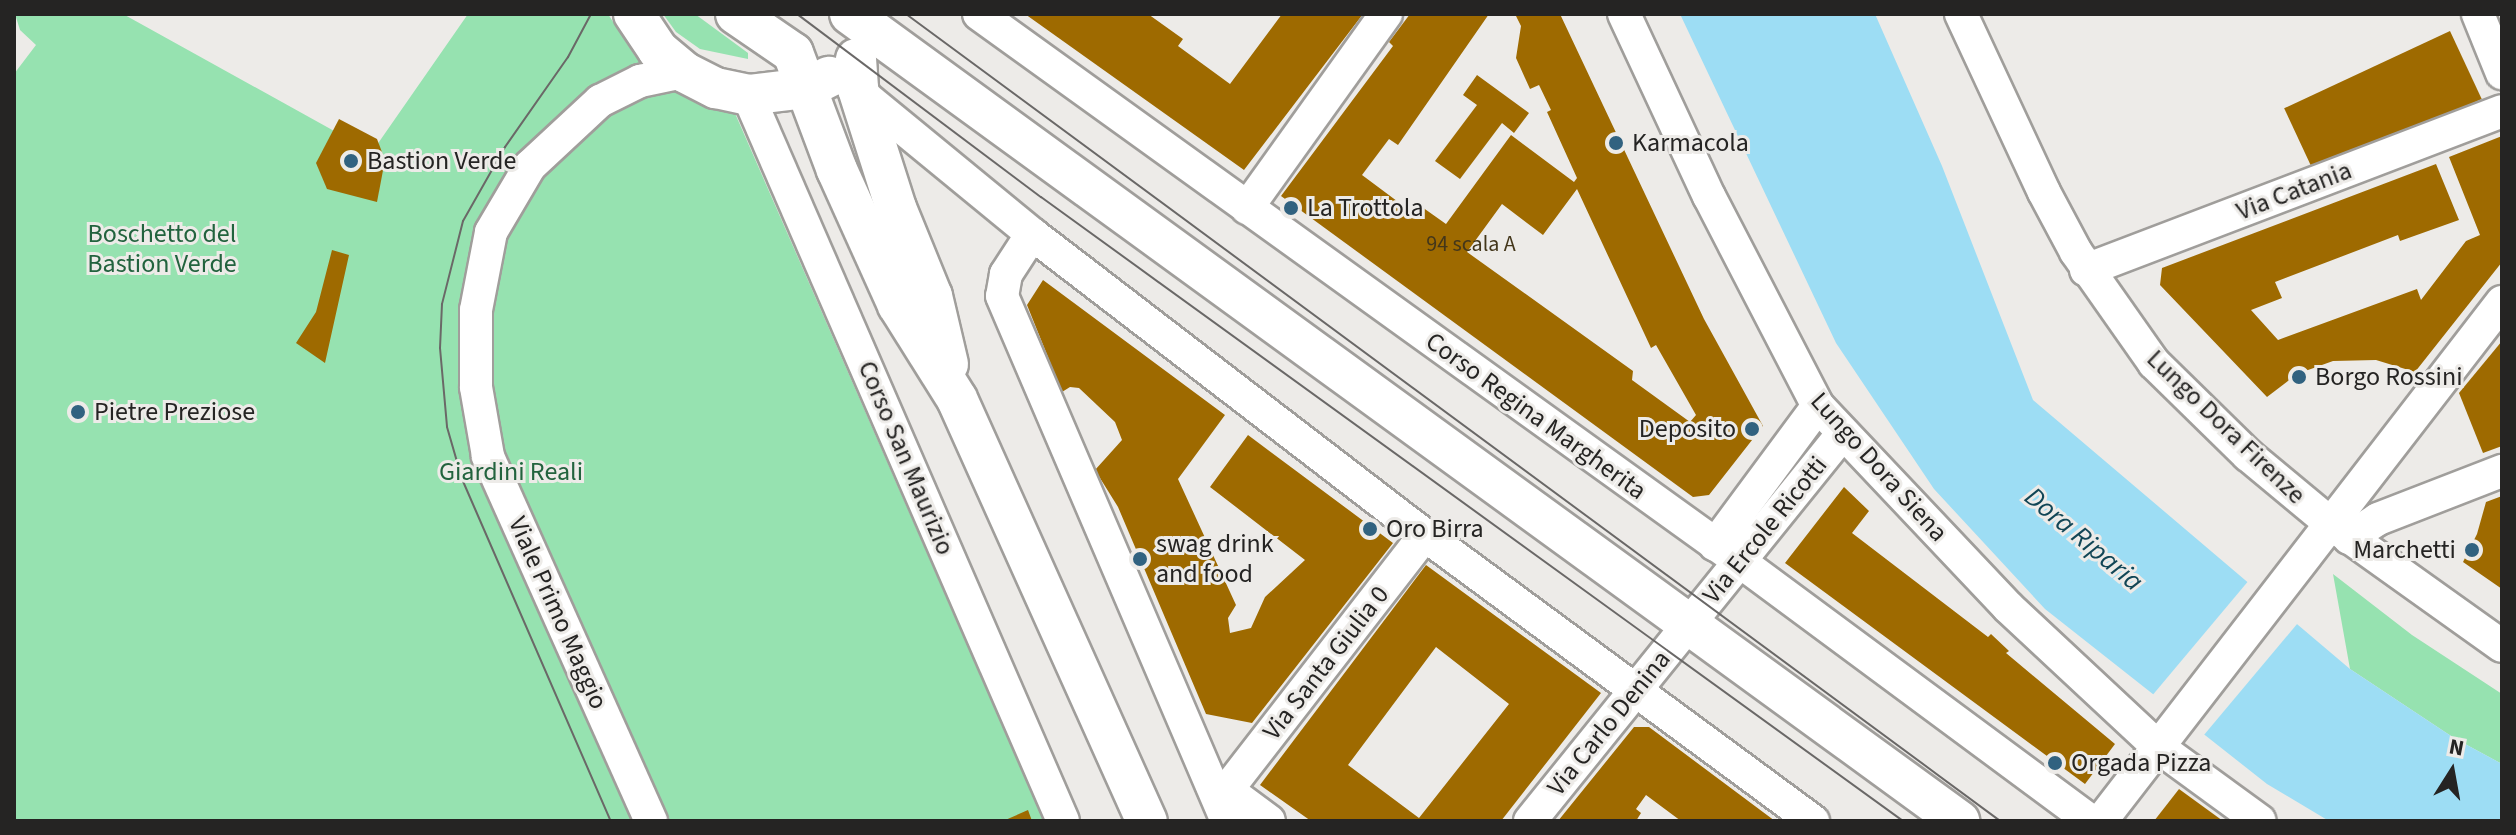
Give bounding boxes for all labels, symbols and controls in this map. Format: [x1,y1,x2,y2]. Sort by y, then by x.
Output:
place label: Karmacola [1632,127,1749,159]
marker: Karmacola [1607,134,1625,152]
place label: Bastion Verde [367,145,516,177]
marker: Bastion Verde [342,152,360,170]
street label: Via Catania [2232,155,2356,227]
place label: La Trottola [1307,192,1424,224]
marker: La Trottola [1282,199,1300,217]
park label: Boschetto del Bastion Verde [87,218,237,280]
house number: 94 scala A [1426,232,1516,258]
street label: Corso Regina Margherita [1420,326,1652,506]
street label: Lungo Dora Firenze [2140,343,2312,511]
street label: Corso San Maurizio [851,356,961,560]
place label: Borgo Rossini [2315,361,2463,393]
marker: Borgo Rossini [2290,368,2308,386]
street label: Lungo Dora Siena [1804,386,1954,548]
place label: Pietre Preziose [94,396,255,428]
marker: Pietre Preziose [69,403,87,421]
place label: Deposito [1639,413,1736,445]
marker: Deposito [1743,420,1761,438]
street label: Via Ercole Ricotti [1696,450,1834,610]
park label: Giardini Reali [439,456,583,488]
water label: Dora Riparia [2018,480,2150,598]
street label: Viale Primo Maggio [502,512,614,714]
place label: Oro Birra [1386,513,1484,545]
marker: Oro Birra [1361,520,1379,538]
place label: swag drink and food [1156,528,1274,590]
place label: Marchetti [2353,534,2456,566]
marker: Marchetti [2463,541,2481,559]
marker: swag drink and food [1131,550,1149,568]
street label: Via Santa Giulia 0 [1256,580,1396,746]
street label: Via Carlo Denina [1541,644,1677,802]
text: N [2446,730,2467,765]
north arrow [2412,731,2492,811]
place label: Orgada Pizza [2071,747,2211,779]
marker: Orgada Pizza [2046,754,2064,772]

